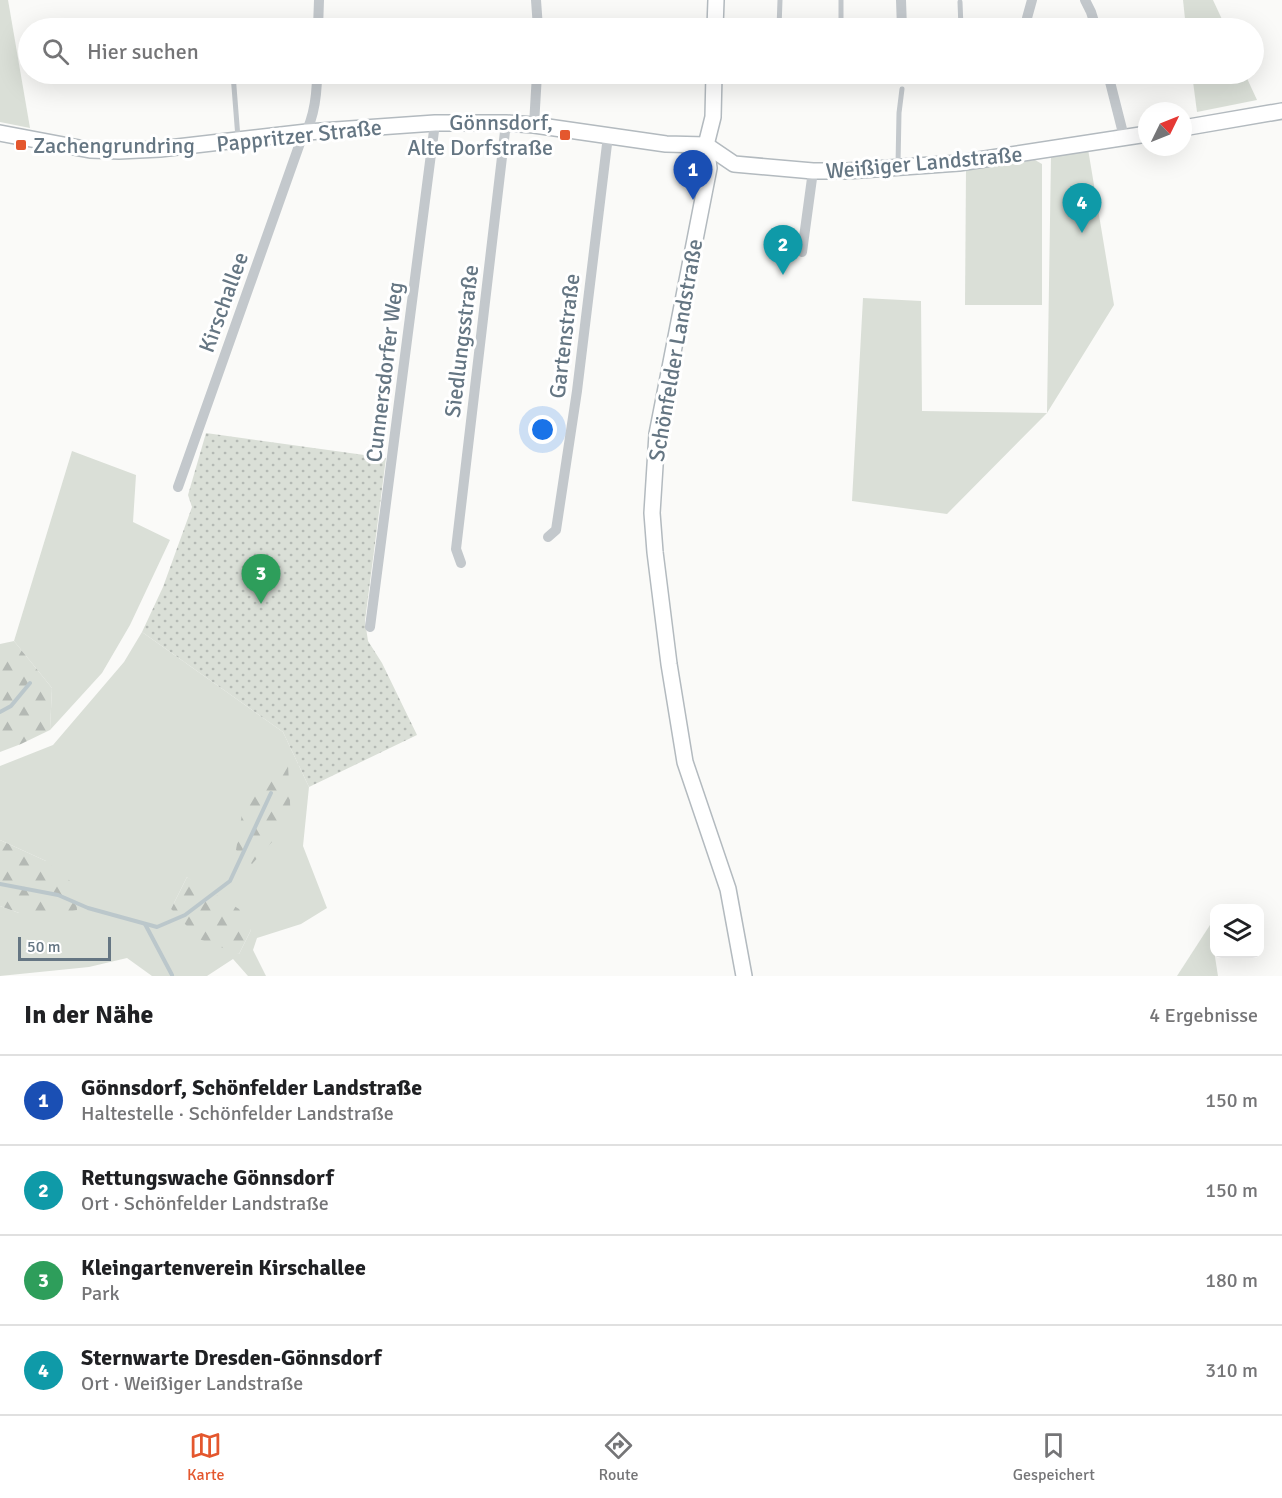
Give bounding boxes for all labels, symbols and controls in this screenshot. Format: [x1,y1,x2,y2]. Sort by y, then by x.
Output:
search box [18,18,1264,84]
icon: search [39,35,72,68]
text: Hier suchen [87,38,199,65]
north arrow [1138,102,1192,156]
place label: Gönnsdorf, Alte Dorfstraße [407,109,553,161]
street label: Pappritzer Straße [215,113,383,158]
marker: Gönnsdorf, Alte Dorfstraße [558,128,572,142]
place label: Zachengrundring [33,132,195,159]
marker: Zachengrundring [14,138,28,152]
street label: Weißiger Landstraße [825,140,1024,185]
pin: 1 [674,150,712,200]
pin: 4 [1062,184,1102,233]
pin: 2 [764,226,802,275]
street label: Schönfelder Landstraße [643,237,708,463]
street label: Kirschallee [193,248,254,356]
street label: Siedlungsstraße [439,263,484,419]
street label: Gartenstraße [543,272,586,400]
street label: Cunnersdorfer Weg [360,280,409,464]
your location [528,415,557,444]
pin: 3 [242,554,280,604]
map controls [1210,904,1264,958]
button: layers [1210,904,1264,958]
scale bar [18,934,111,962]
text: 50 m [27,937,61,957]
text: In der Nähe [24,999,154,1031]
text: 4 Ergebnisse [1149,1003,1258,1028]
text: Gönnsdorf, Schönfelder Landstraße [81,1074,422,1101]
text: 1 [38,1088,49,1113]
text: 150 m [1205,1088,1258,1113]
text: Haltestelle · Schönfelder Landstraße [81,1101,394,1126]
text: Rettungswache Gönnsdorf [81,1164,334,1191]
text: 2 [38,1178,49,1203]
text: 150 m [1205,1178,1258,1203]
text: Ort · Schönfelder Landstraße [81,1191,329,1216]
text: Kleingartenverein Kirschallee [81,1254,366,1281]
text: 3 [38,1268,49,1293]
text: 180 m [1205,1268,1258,1293]
text: Park [81,1281,119,1306]
text: Sternwarte Dresden-Gönnsdorf [81,1344,381,1371]
text: 4 [38,1358,49,1383]
text: 310 m [1205,1358,1258,1383]
text: Ort · Weißiger Landstraße [81,1371,303,1396]
tab: Karte [187,1429,224,1485]
tab: Route [599,1429,639,1485]
tab: Gespeichert [1013,1429,1095,1485]

